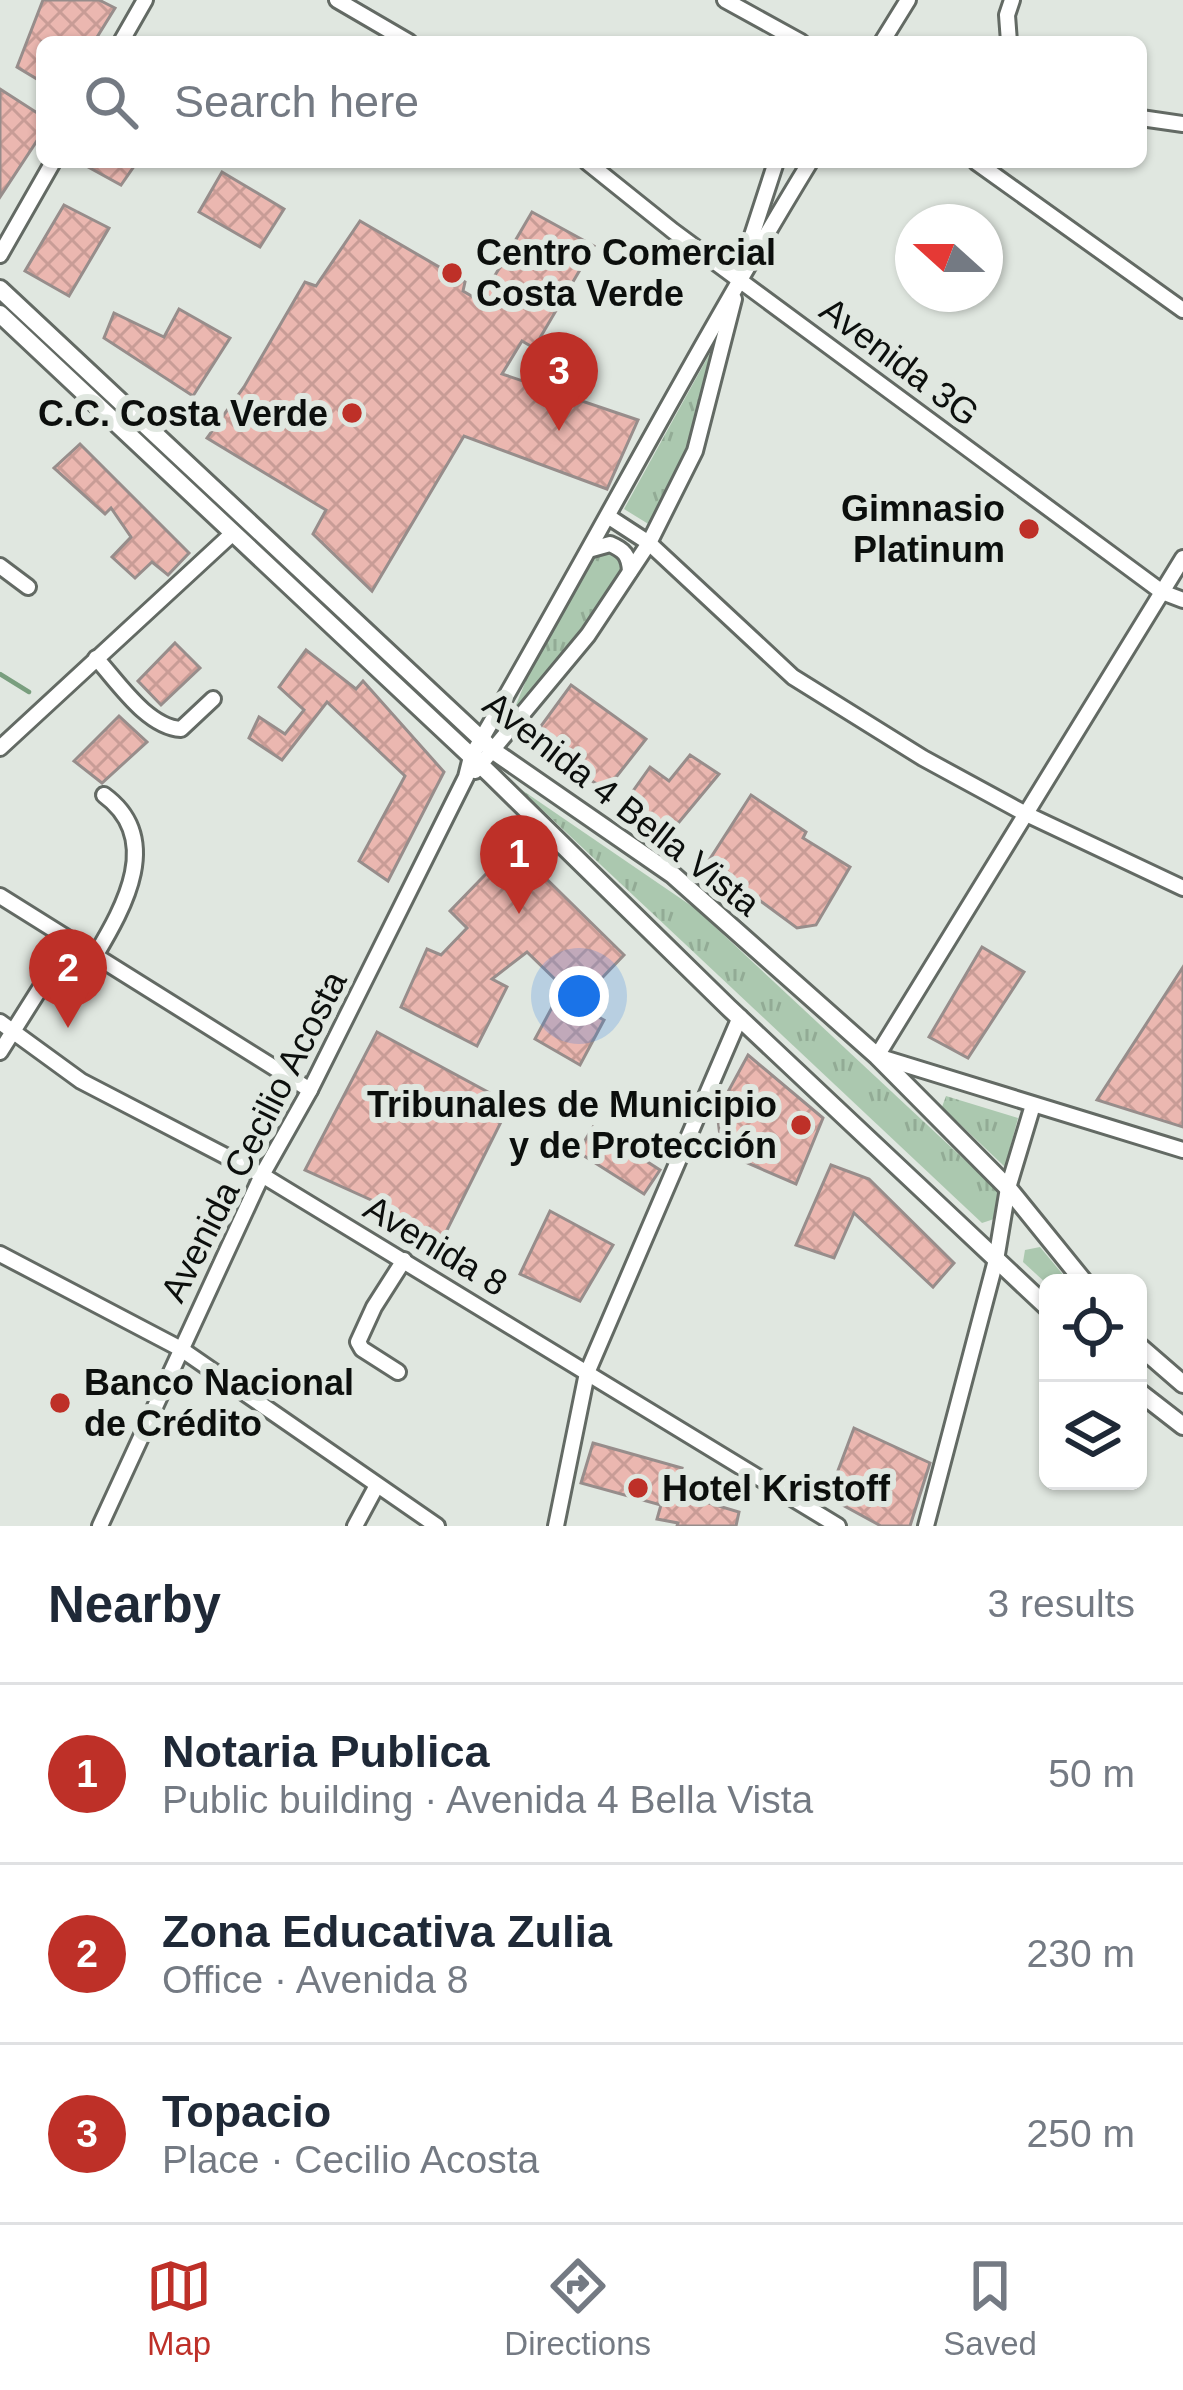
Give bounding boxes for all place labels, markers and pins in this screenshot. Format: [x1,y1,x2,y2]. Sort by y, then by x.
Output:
place label: Centro Comercial Costa Verde [476,232,776,314]
marker: Centro Comercial Costa Verde [439,260,465,286]
pin: 3 [520,332,598,431]
place label: C.C. Costa Verde [38,393,328,434]
marker: C.C. Costa Verde [339,400,365,426]
place label: Gimnasio Platinum [841,488,1005,570]
marker: Gimnasio Platinum [1016,516,1042,542]
pin: 1 [480,815,558,914]
pin: 2 [29,929,107,1028]
place label: Tribunales de Municipio y de Protección [367,1084,777,1166]
marker: Tribunales de Municipio y de Protección [788,1112,814,1138]
place label: Banco Nacional de Crédito [84,1362,354,1444]
marker: Banco Nacional de Crédito [47,1390,73,1416]
place label: Hotel Kristoff [662,1468,891,1509]
marker: Hotel Kristoff [625,1475,651,1501]

